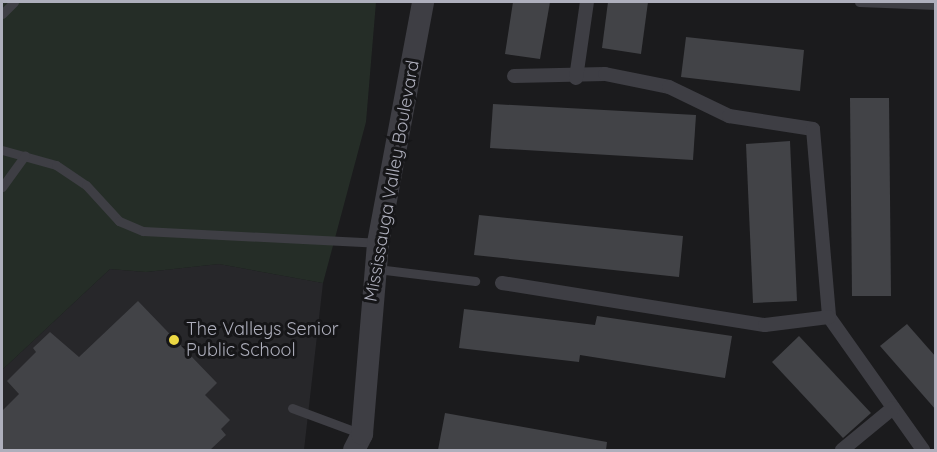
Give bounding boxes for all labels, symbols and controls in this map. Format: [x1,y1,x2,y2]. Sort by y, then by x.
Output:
street label: Mississauga Valley Boulevard [360,59,424,303]
place label: The Valleys Senior Public School [186,319,339,362]
marker: The Valleys Senior Public School [167,333,181,347]

